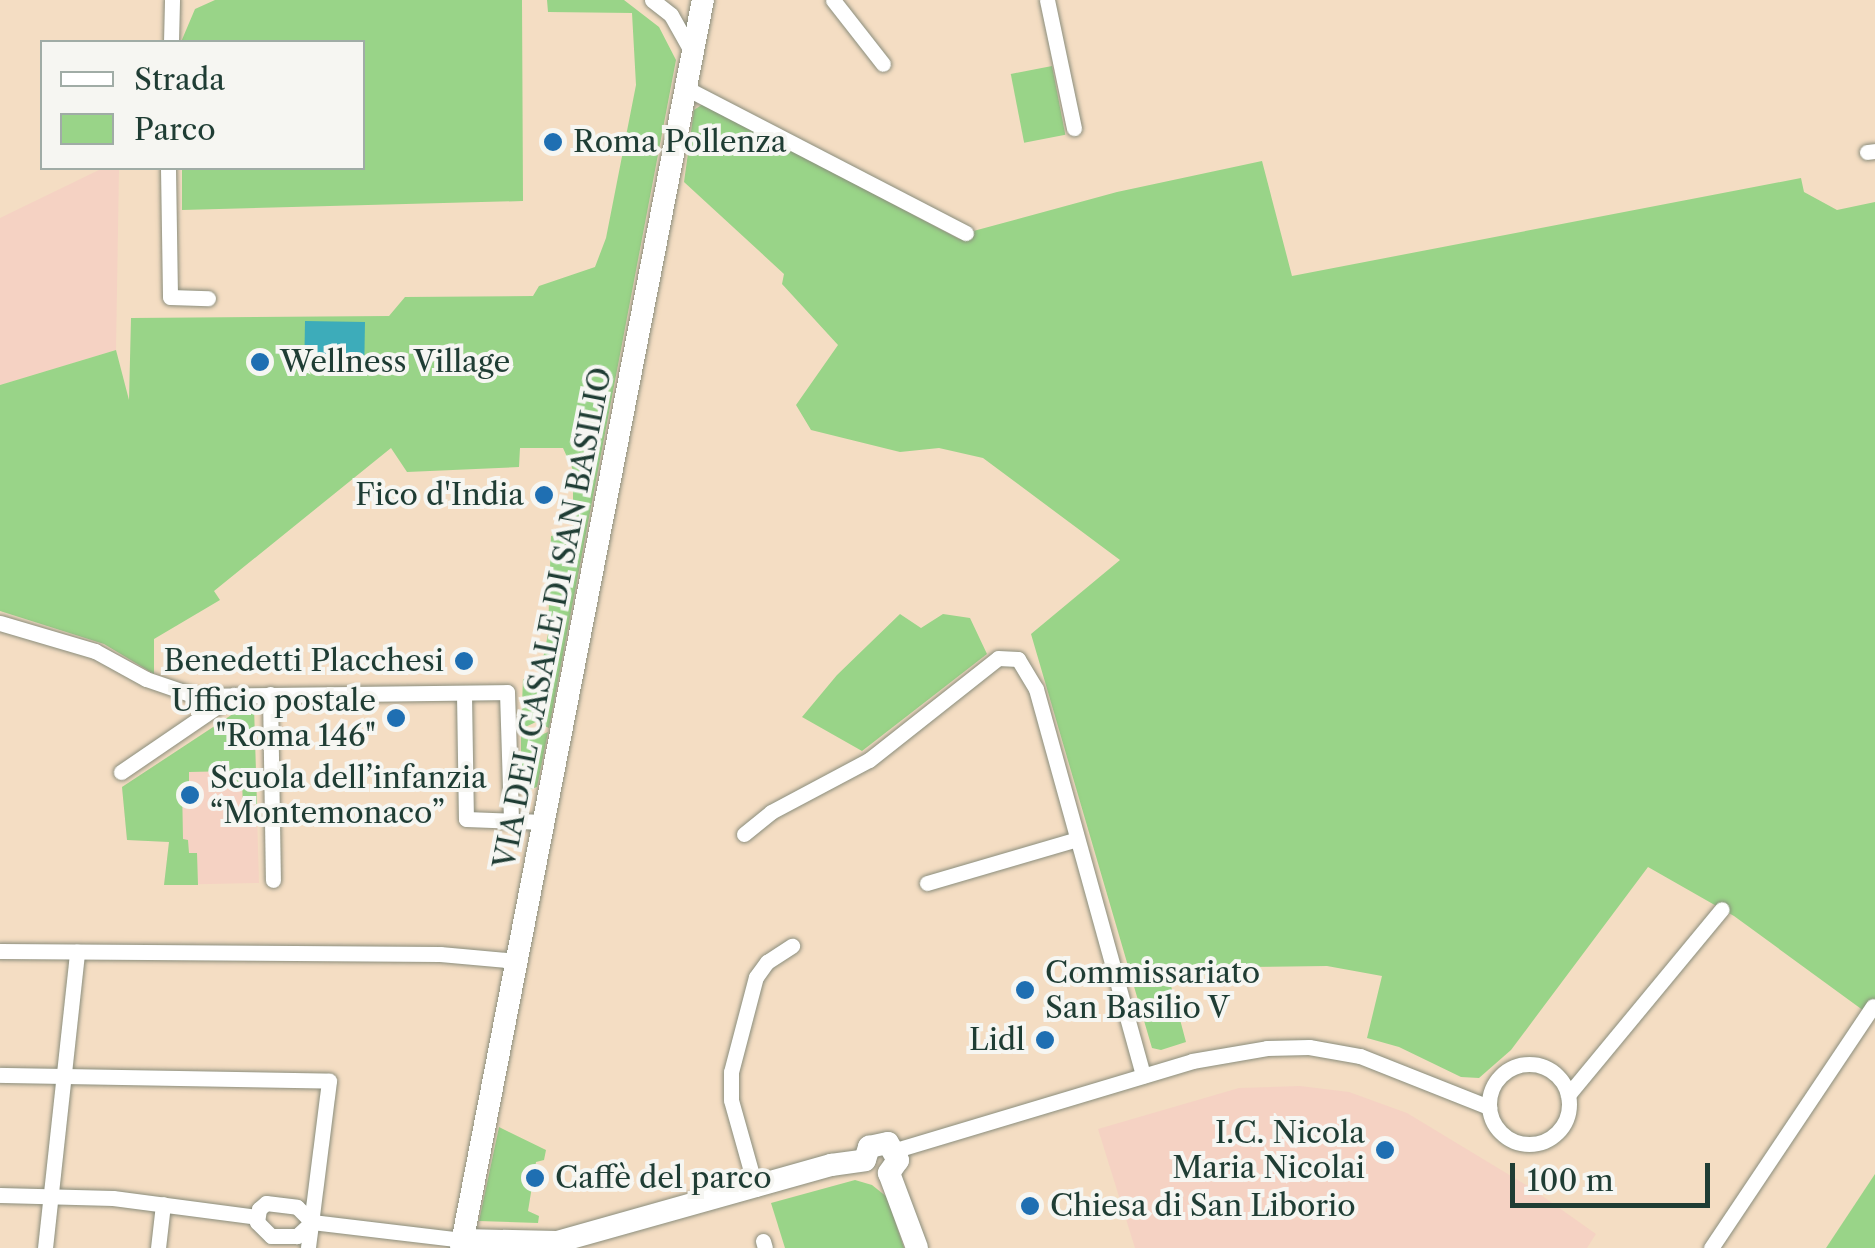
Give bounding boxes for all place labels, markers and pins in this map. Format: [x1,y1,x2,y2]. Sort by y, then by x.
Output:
place label: Roma Pollenza [573,124,787,160]
marker: Roma Pollenza [542,131,564,153]
place label: Wellness Village [280,344,512,380]
marker: Wellness Village [249,351,271,373]
place label: Fico d'India [355,477,524,513]
marker: Fico d'India [533,484,555,506]
place label: Benedetti Placchesi [163,643,444,679]
marker: Benedetti Placchesi [453,650,475,672]
place label: Ufficio postale "Roma 146" [171,683,376,754]
marker: Ufficio postale "Roma 146" [385,707,407,729]
place label: Scuola dell’infanzia “Montemonaco” [210,760,487,830]
marker: Scuola dell’infanzia “Montemonaco” [179,784,201,806]
place label: Commissariato San Basilio V [1045,955,1260,1026]
marker: Commissariato San Basilio V [1014,979,1036,1001]
place label: Lidl [969,1022,1025,1058]
marker: Lidl [1034,1029,1056,1051]
place label: I.C. Nicola Maria Nicolai [1172,1115,1365,1186]
marker: I.C. Nicola Maria Nicolai [1374,1139,1396,1161]
place label: Caffè del parco [555,1160,772,1196]
marker: Caffè del parco [524,1167,546,1189]
place label: Chiesa di San Liborio [1050,1188,1356,1224]
marker: Chiesa di San Liborio [1019,1195,1041,1217]

